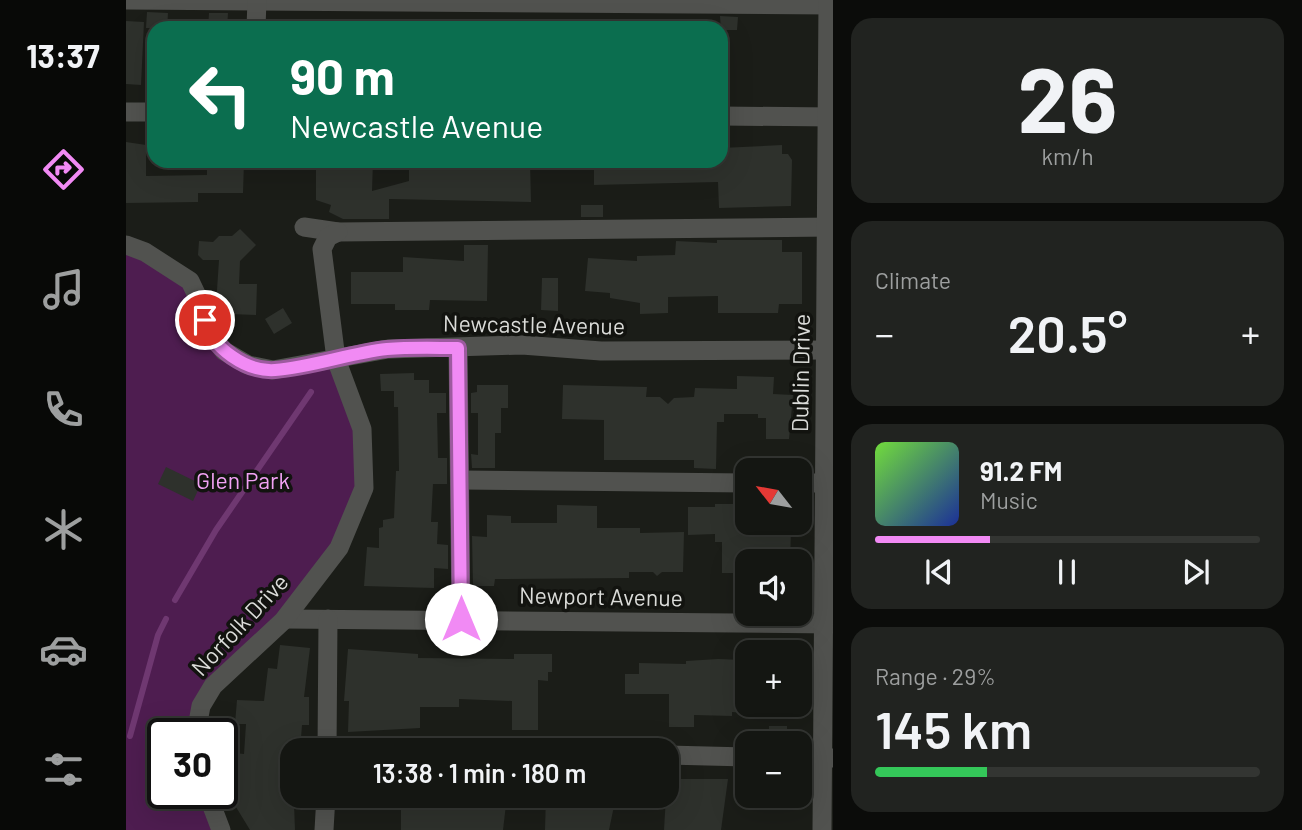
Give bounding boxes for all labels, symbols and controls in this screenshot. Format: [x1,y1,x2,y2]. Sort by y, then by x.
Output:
text: 13:37 [26,36,100,74]
text: 26 [1018,42,1117,151]
text: 90 m [290,46,395,105]
icon: left [175,49,266,140]
text: Newcastle Avenue [290,106,543,144]
text: km/h [1041,142,1094,170]
icon: directions [39,145,88,194]
icon: music [39,265,88,314]
text: Climate [875,266,951,294]
pin [175,290,235,350]
icon: arrive [186,301,224,339]
text: 20.5° [1008,301,1127,363]
street label: Newcastle Avenue [443,308,625,340]
text: − [875,310,894,356]
text: + [1241,310,1260,356]
street label: Dublin Drive [785,314,815,432]
icon: phone [39,385,88,434]
text: 91.2 FM [980,455,1062,486]
north arrow [735,458,812,536]
map controls [735,458,812,808]
park label: Glen Park [196,466,290,494]
text: Music [980,486,1038,514]
icon: climate [39,505,88,554]
button: sound [735,549,812,626]
icon: previous [920,553,958,591]
icon: pause [1048,553,1086,591]
icon: next [1177,553,1215,591]
street label: Norfolk Drive [185,568,294,681]
street label: Newport Avenue [519,581,683,611]
position arrow [424,582,498,656]
icon: car [39,625,88,674]
button: + [735,640,812,717]
text: Range · 29% [875,662,996,690]
text: 145 km [875,697,1032,759]
speed limit sign: 30 [147,718,238,809]
button: − [735,731,812,808]
icon: filters [39,745,88,794]
text: 13:38 · 1 min · 180 m [373,757,586,788]

